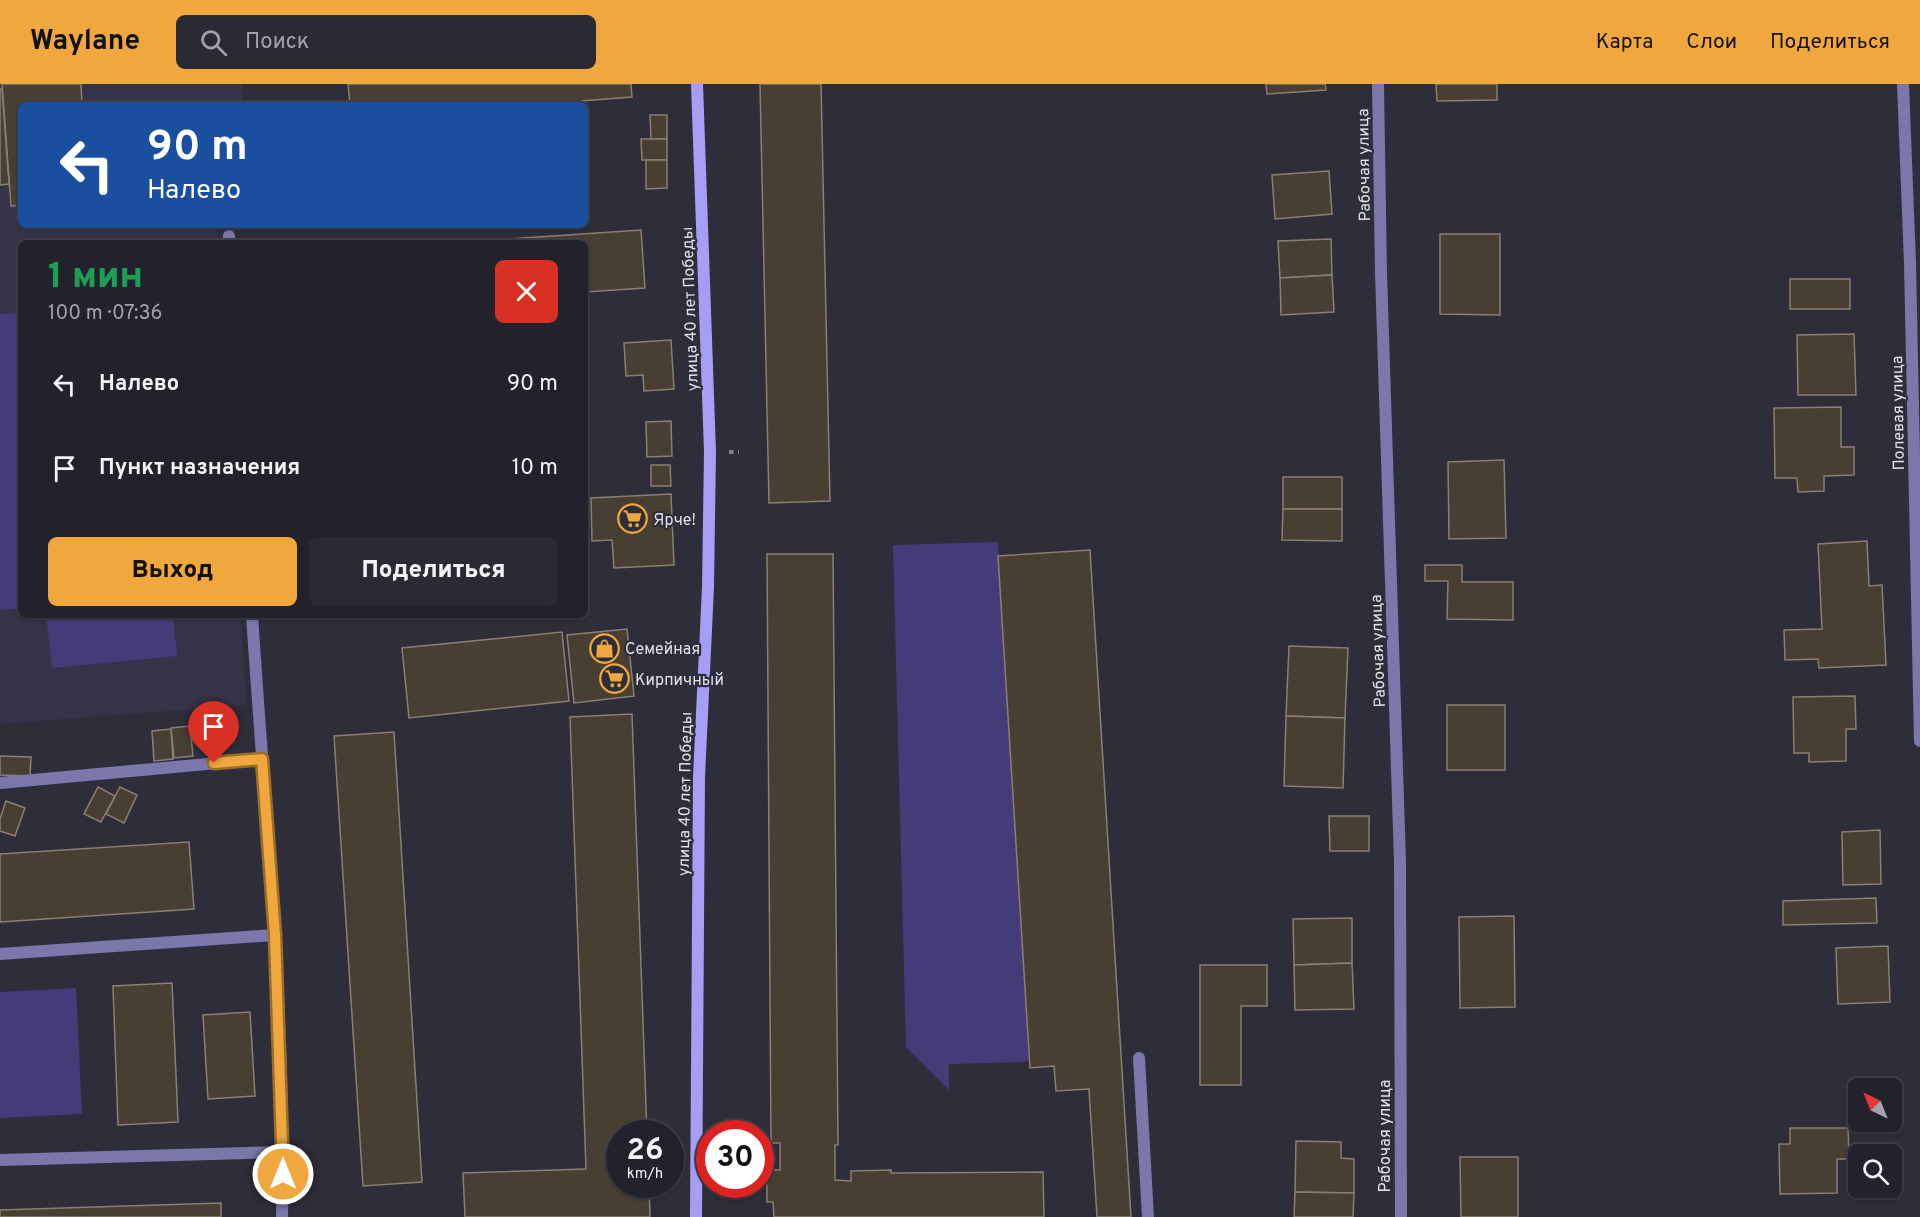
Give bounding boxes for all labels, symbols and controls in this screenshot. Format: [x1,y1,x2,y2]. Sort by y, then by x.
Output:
search box [176,15,596,69]
text: Waylane [30,24,140,60]
icon: search [197,26,230,59]
text: Поиск [245,29,309,56]
text: Карта [1596,29,1653,56]
text: Слои [1686,29,1737,56]
text: Поделиться [1770,29,1890,56]
street label: Рабочая улица [1354,108,1376,222]
text: 90 m [147,122,248,175]
icon: left [48,126,126,204]
text: Налево [147,174,241,208]
street label: улица 40 лет Победы [678,226,704,391]
text: 1 мин [48,255,143,301]
button: close [495,260,558,323]
text: 100 m · 07:36 [48,301,162,327]
street label: Полевая улица [1888,355,1910,471]
icon: left [48,368,81,401]
text: Налево [99,371,179,398]
text: 90 m [507,371,558,398]
icon: arrive [48,452,81,485]
text: Пункт назначения [99,455,300,482]
text: 10 m [512,455,558,482]
supermarket icon: Ярче! [616,503,648,535]
place label: Ярче! [653,511,696,531]
button: Выход [48,537,297,606]
button: Поделиться [309,537,558,606]
street label: Рабочая улица [1367,594,1391,708]
shop icon: Семейная [588,632,620,664]
place label: Семейная [625,640,700,660]
supermarket icon: Кирпичный [598,663,630,695]
place label: Кирпичный [635,671,724,691]
pin [188,701,239,763]
icon: arrive [197,710,230,743]
street label: улица 40 лет Победы [675,712,697,876]
north arrow [1848,1078,1902,1132]
map controls [1848,1078,1902,1198]
street label: Рабочая улица [1376,1080,1396,1192]
speed limit sign: 30 [696,1120,774,1198]
text: 26 [627,1133,663,1170]
position arrow [251,1142,315,1206]
button: search [1848,1144,1902,1198]
text: km/h [627,1165,663,1184]

